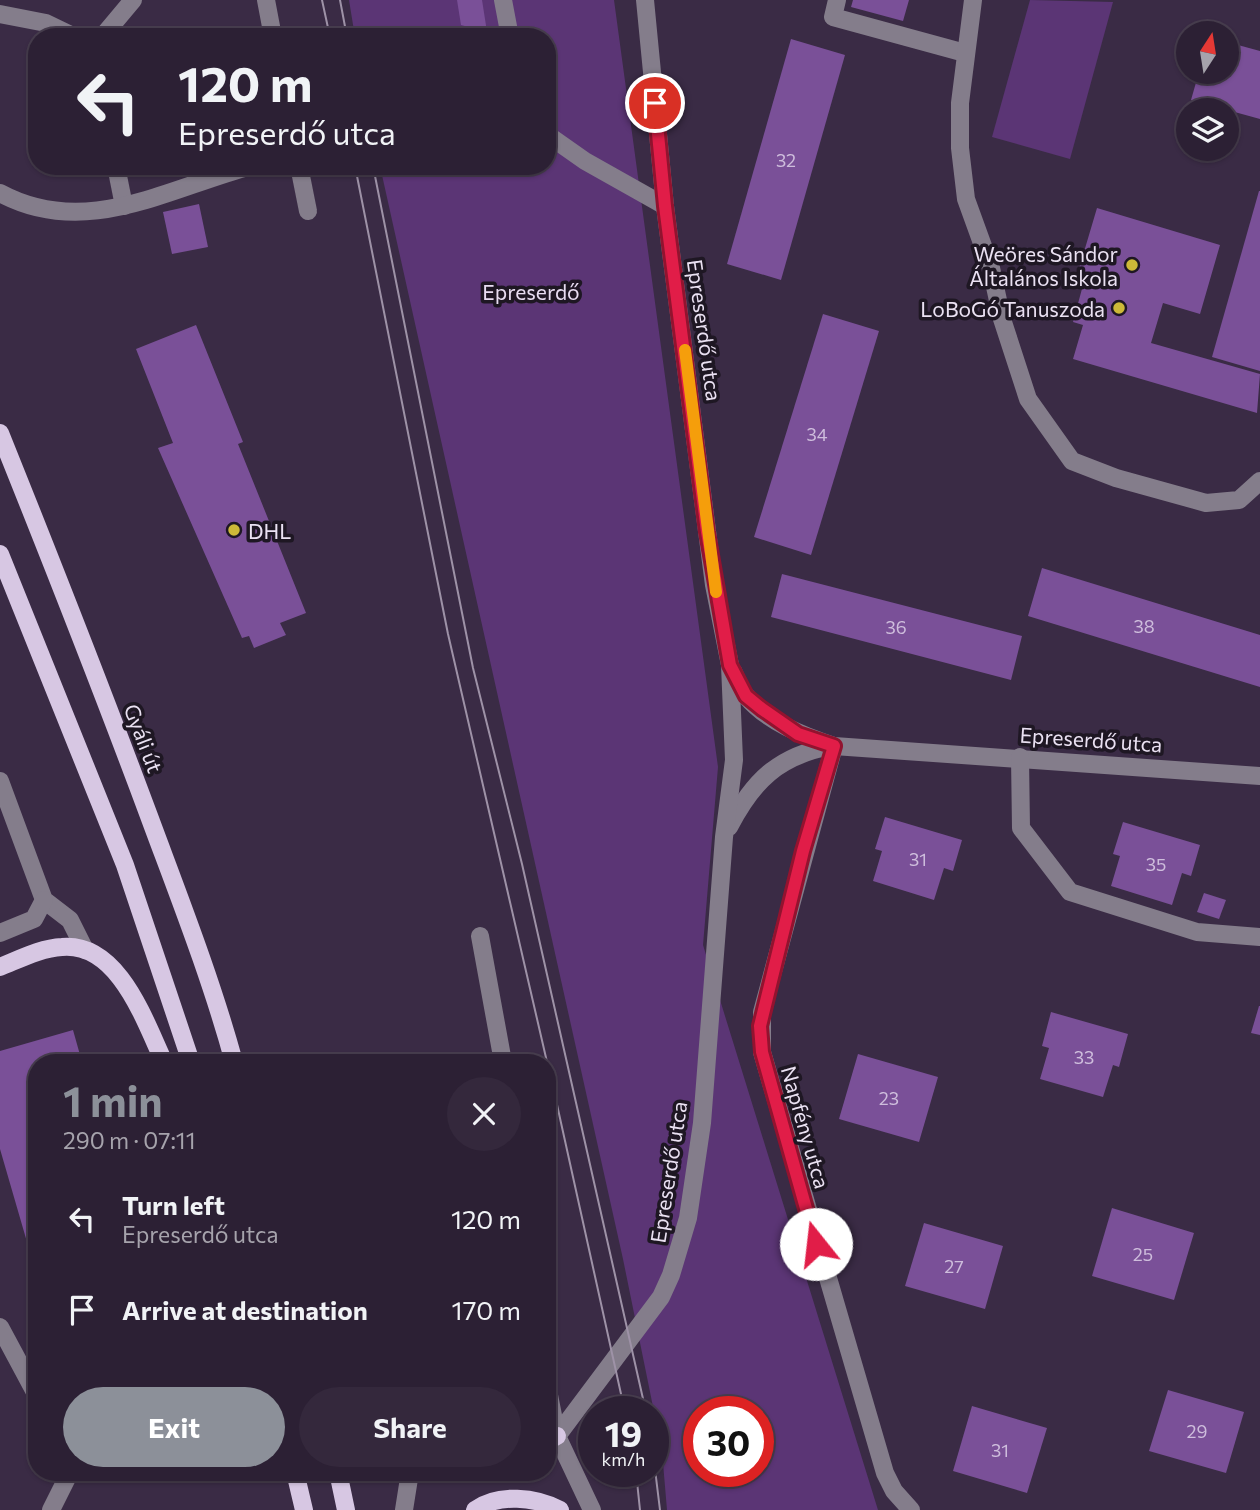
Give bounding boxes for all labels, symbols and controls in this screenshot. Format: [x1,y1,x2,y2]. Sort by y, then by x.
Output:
north arrow [1176,21,1239,84]
map controls [1176,21,1239,161]
text: 120 m [178,52,312,112]
icon: left [63,56,154,147]
pin [625,73,685,133]
icon: arrive [636,84,674,122]
button: layers [1176,98,1239,161]
text: Epreserdő utca [178,112,396,152]
house number: 32 [776,149,796,171]
place label: Weöres Sándor Általános Iskola [969,241,1118,290]
marker: Weöres Sándor Általános Iskola [1124,257,1140,273]
street label: Epreserdő utca [683,258,727,402]
park label: Epreserdő [482,279,580,304]
place label: LoBoGó Tanuszoda [920,296,1105,321]
marker: LoBoGó Tanuszoda [1111,300,1127,316]
house number: 34 [806,423,828,445]
place label: DHL [248,518,291,543]
marker: DHL [226,522,242,538]
house number: 38 [1133,615,1155,637]
house number: 36 [885,616,907,638]
street label: Gyáli út [120,700,168,776]
street label: Epreserdő utca [1019,722,1163,756]
house number: 31 [909,848,927,870]
house number: 35 [1146,853,1166,875]
house number: 33 [1074,1046,1094,1068]
street label: Napfény utca [777,1063,835,1191]
text: 1 min [63,1074,163,1126]
button: close [447,1077,521,1151]
house number: 23 [879,1087,899,1109]
street label: Epreserdő utca [644,1099,692,1245]
text: 290 m · 07:11 [63,1126,196,1154]
text: Turn left [122,1189,225,1220]
icon: left [63,1200,101,1238]
text: 120 m [451,1203,521,1234]
position arrow [779,1207,853,1281]
text: Epreserdő utca [122,1220,279,1248]
house number: 25 [1133,1243,1153,1265]
house number: 27 [944,1255,964,1277]
icon: arrive [63,1291,101,1329]
text: Arrive at destination [122,1294,368,1325]
text: 170 m [452,1294,521,1325]
button: Exit [63,1387,285,1467]
button: Share [299,1387,521,1467]
speed limit sign: 30 [683,1396,774,1487]
text: 19 [605,1411,642,1454]
house number: 29 [1187,1420,1207,1442]
house number: 31 [991,1439,1009,1461]
text: km/h [602,1448,645,1470]

